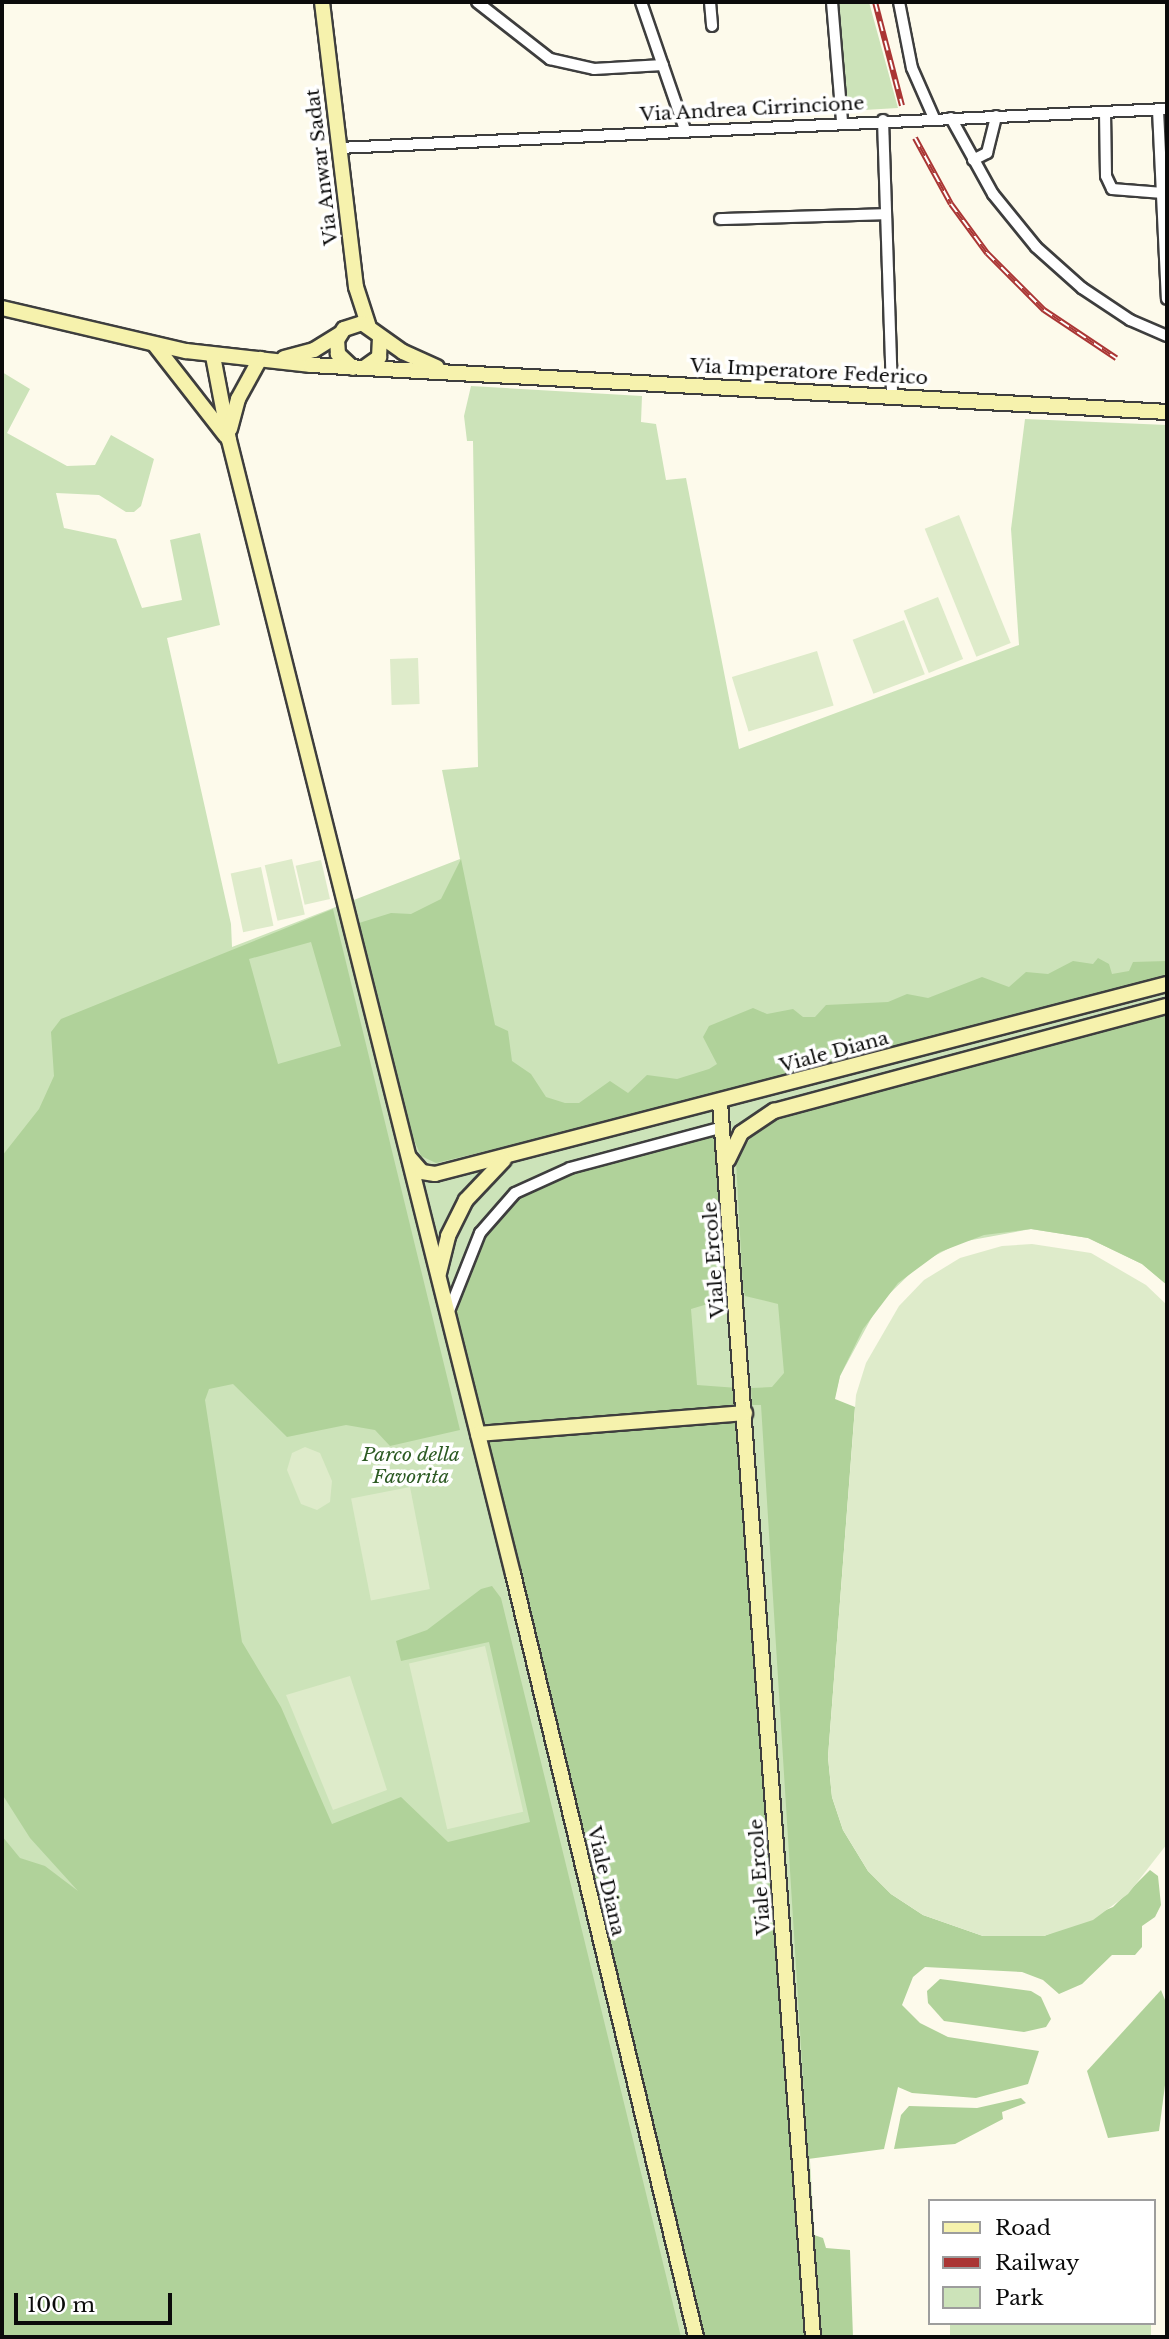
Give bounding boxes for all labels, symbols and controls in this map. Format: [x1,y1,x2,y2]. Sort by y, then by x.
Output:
street label: Via Anwar Sadat [301,87,343,247]
street label: Via Andrea Cirrincione [639,92,865,126]
street label: Via Imperatore Federico [689,354,929,390]
street label: Viale Diana [777,1027,891,1077]
street label: Viale Ercole [699,1201,729,1319]
park label: Parco della Favorita [362,1444,460,1488]
street label: Viale Ercole [745,1818,775,1936]
street label: Viale Diana [582,1824,630,1938]
legend [928,2199,1155,2325]
text: Road [995,2215,1051,2241]
text: Railway [995,2250,1079,2276]
scale bar [18,2280,175,2324]
text: Park [995,2285,1044,2311]
text: 100 m [27,2292,95,2318]

